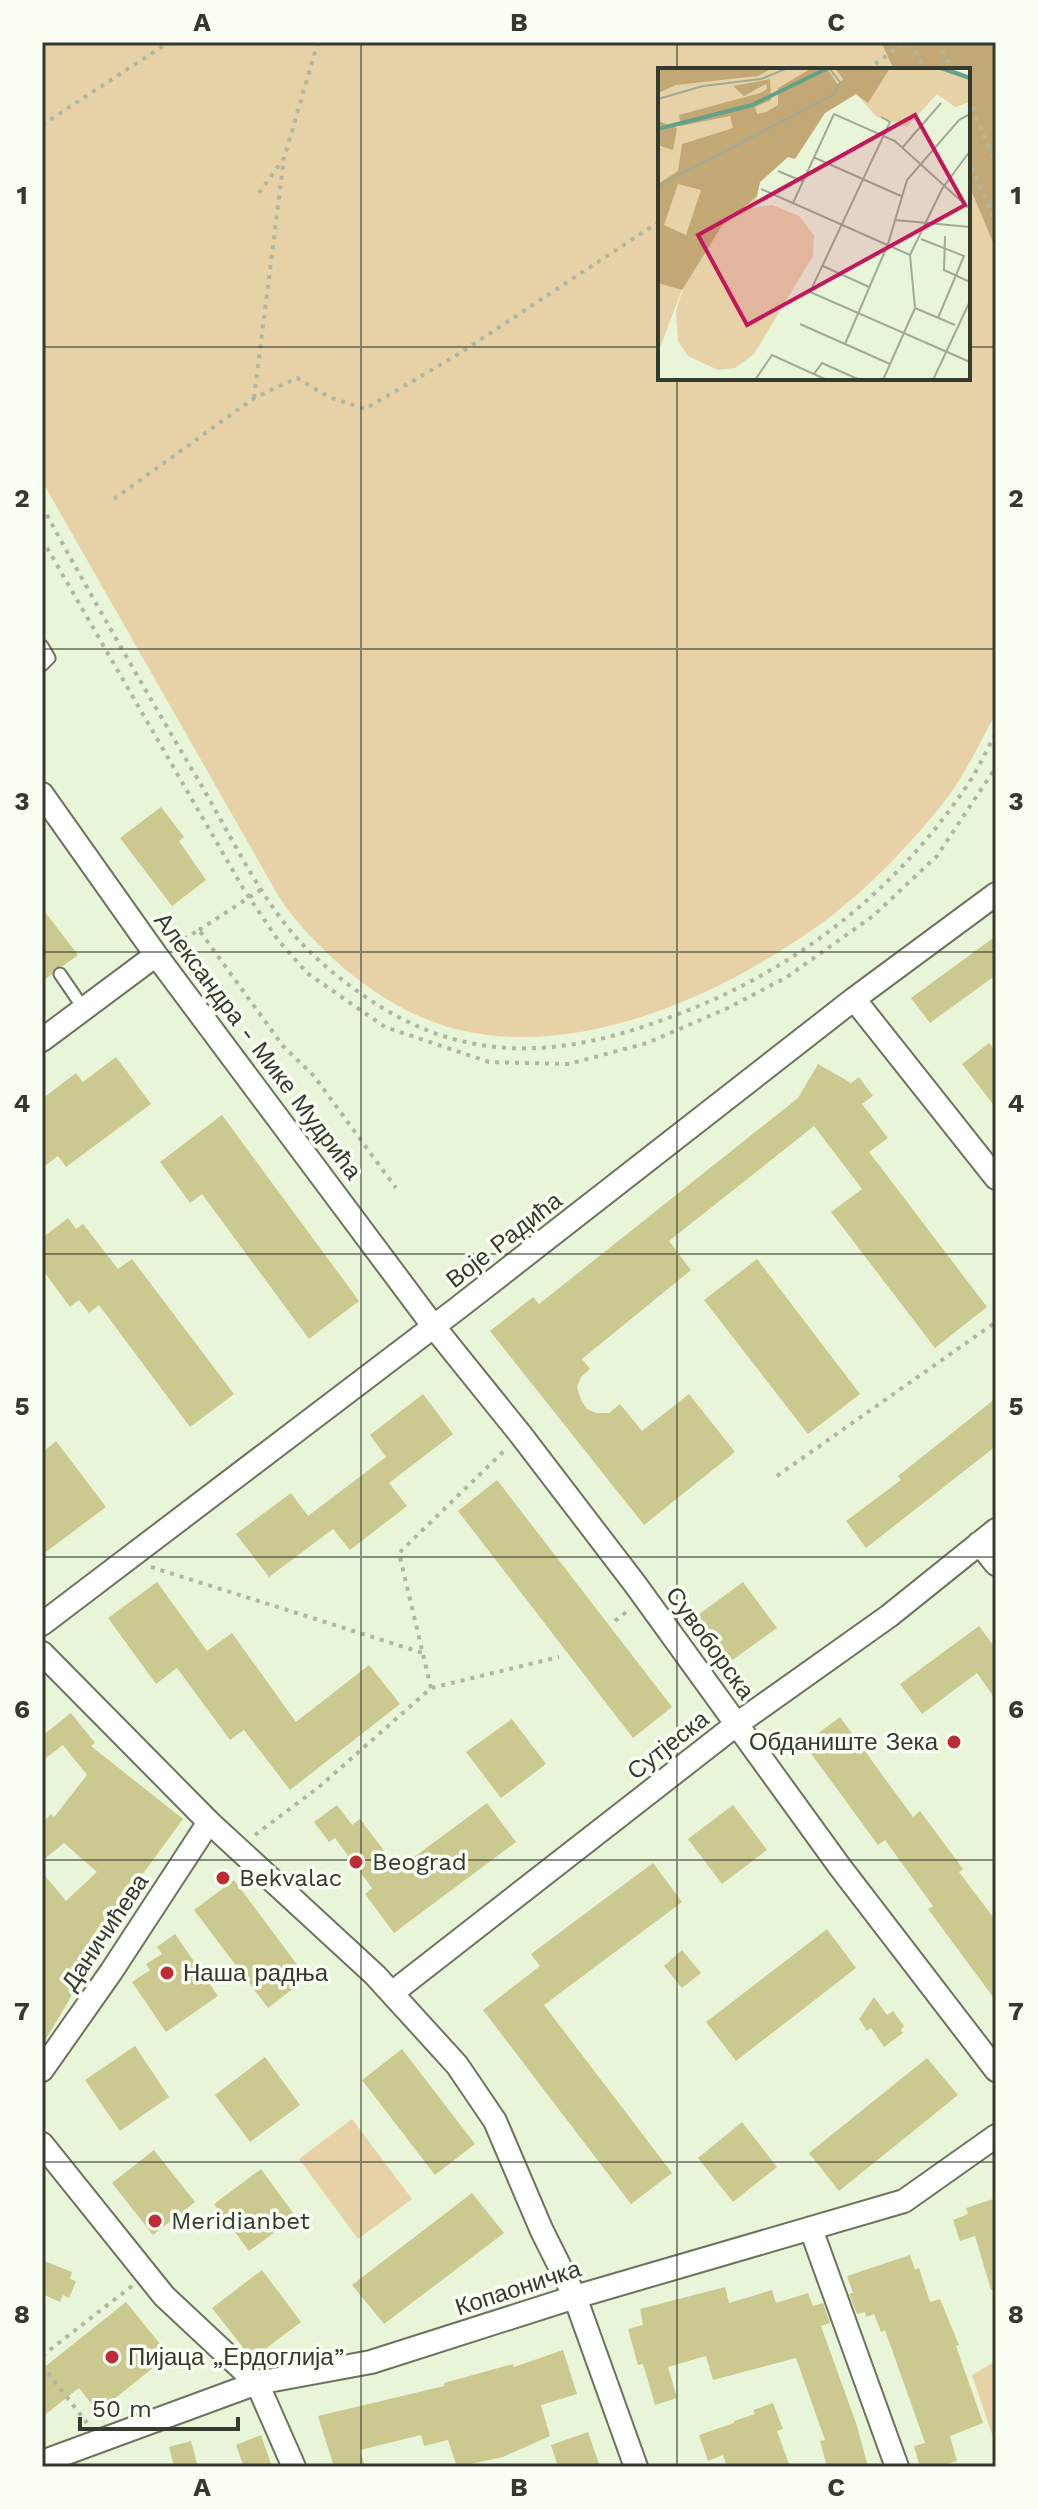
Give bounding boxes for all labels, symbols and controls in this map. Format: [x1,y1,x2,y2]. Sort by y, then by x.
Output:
text: A [193,7,211,37]
text: B [510,7,528,37]
text: C [827,7,845,37]
inset map [658,68,970,380]
text: 1 [16,180,28,210]
text: 1 [1010,180,1022,210]
text: 2 [14,483,30,513]
text: 2 [1008,483,1024,513]
text: 3 [14,786,30,816]
text: 3 [1008,786,1024,816]
street label: Александра - Мике Мудрића [149,907,368,1185]
text: 4 [14,1088,31,1118]
text: 4 [1008,1088,1025,1118]
street label: Воје Радића [441,1186,568,1294]
text: 5 [14,1391,30,1421]
text: 5 [1008,1391,1024,1421]
street label: Сувоборска [660,1581,760,1705]
text: 6 [14,1694,30,1724]
text: 6 [1008,1694,1024,1724]
street label: Сутјеска [622,1704,715,1785]
place label: Обданиште Зека [749,1728,939,1756]
marker: Обданиште Зека [945,1733,963,1751]
place label: Beograd [372,1848,467,1876]
marker: Beograd [347,1853,365,1871]
place label: Bekvalac [239,1864,342,1892]
street label: Даничићева [56,1868,155,1996]
marker: Bekvalac [214,1869,232,1887]
place label: Наша радња [183,1959,329,1987]
marker: Наша радња [158,1964,176,1982]
text: 7 [14,1996,30,2026]
text: 7 [1008,1996,1024,2026]
place label: Meridianbet [171,2207,310,2235]
marker: Meridianbet [146,2212,164,2230]
street label: Копаоничка [452,2254,585,2321]
text: 8 [14,2299,30,2329]
text: 8 [1008,2299,1024,2329]
place label: Пијаца „Ердоглија” [128,2343,344,2371]
marker: Пијаца „Ердоглија” [103,2348,121,2366]
scale bar [80,2381,238,2431]
text: 50 m [92,2395,152,2423]
text: A [193,2472,211,2502]
text: B [510,2472,528,2502]
text: C [827,2472,845,2502]

